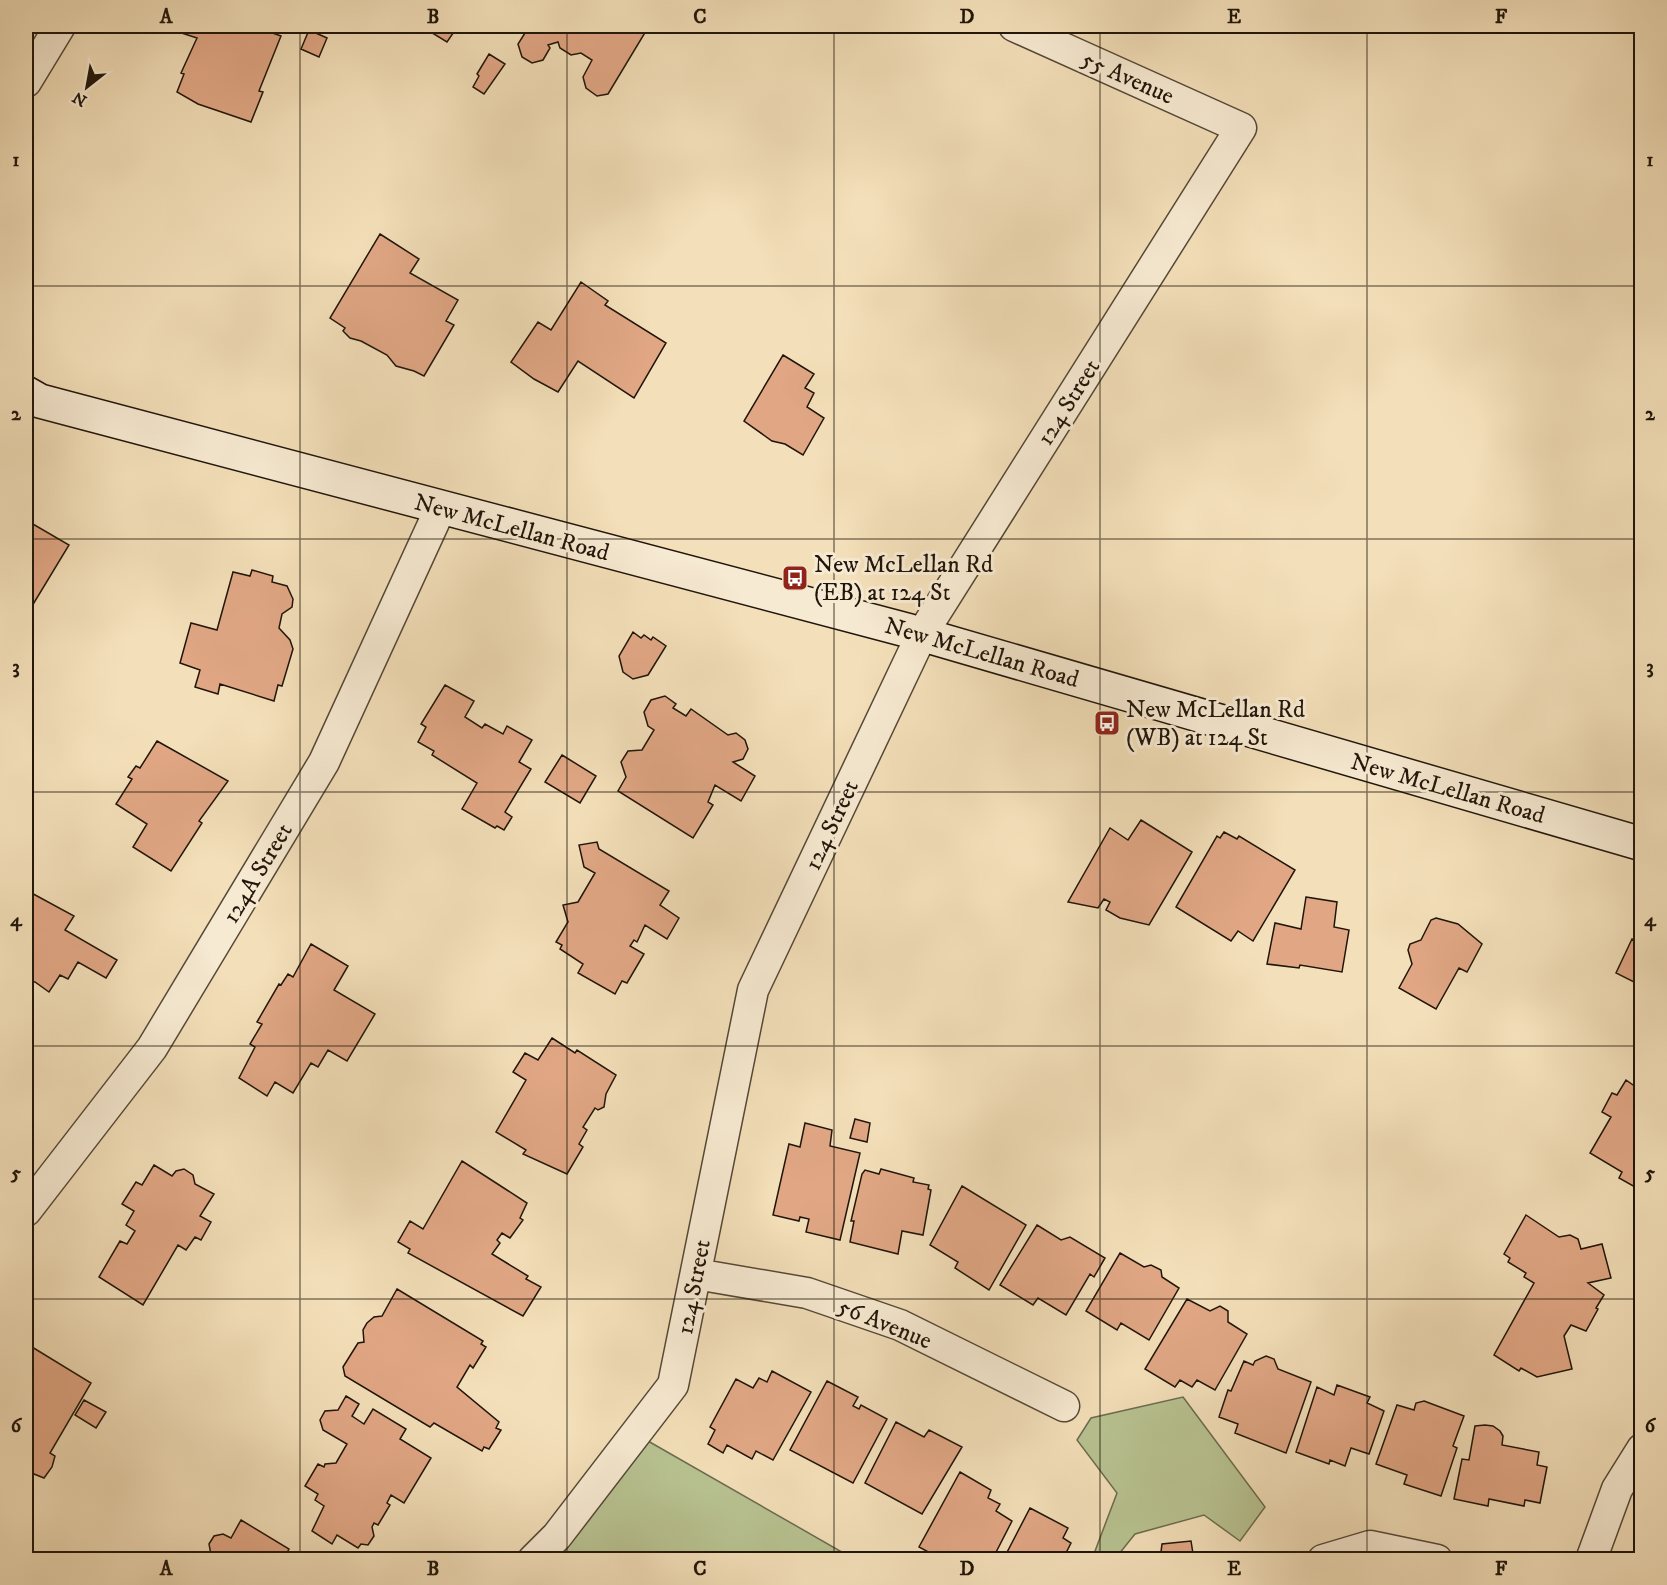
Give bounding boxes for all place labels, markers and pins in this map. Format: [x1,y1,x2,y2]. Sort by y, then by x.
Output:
place label: New McLellan Rd (EB) at 124 St [814,550,993,608]
bus stop icon: New McLellan Rd (EB) at 124 St [780,563,810,593]
place label: New McLellan Rd (WB) at 124 St [1126,695,1305,753]
bus stop icon: New McLellan Rd (WB) at 124 St [1092,708,1122,738]

